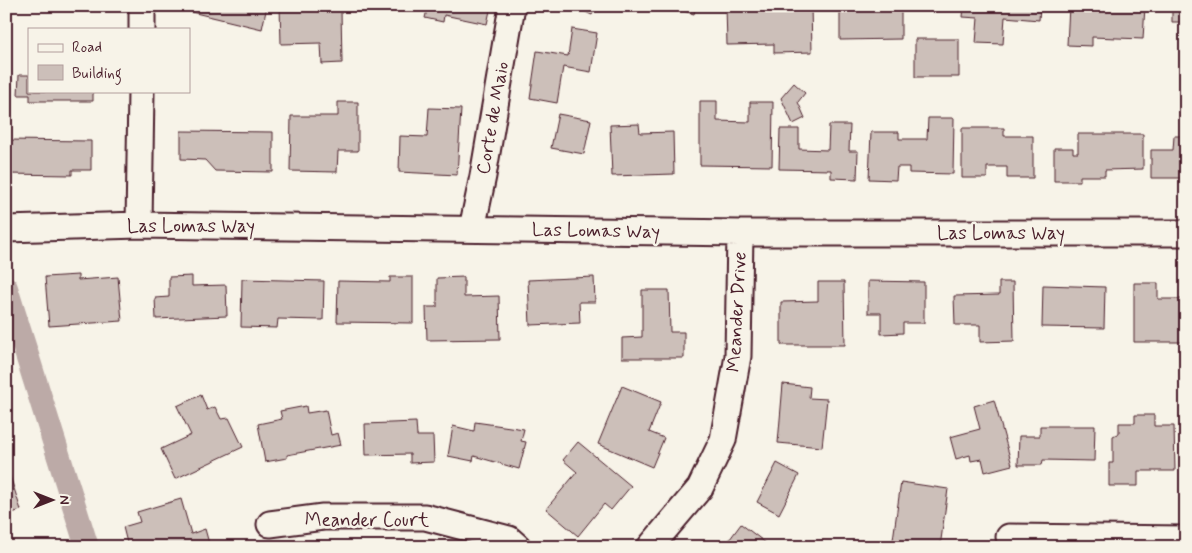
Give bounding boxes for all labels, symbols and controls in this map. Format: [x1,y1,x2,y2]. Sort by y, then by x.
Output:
legend [28,28,190,92]
text: Road [72,38,102,58]
street label: Corte de Maio [471,60,515,176]
text: Building [72,64,122,85]
street label: Las Lomas Way [127,214,255,240]
street label: Las Lomas Way [532,217,660,246]
street label: Las Lomas Way [937,221,1065,247]
street label: Meander Drive [721,251,753,373]
north arrow [28,476,78,526]
text: N [55,495,73,505]
street label: Meander Court [305,508,429,533]

